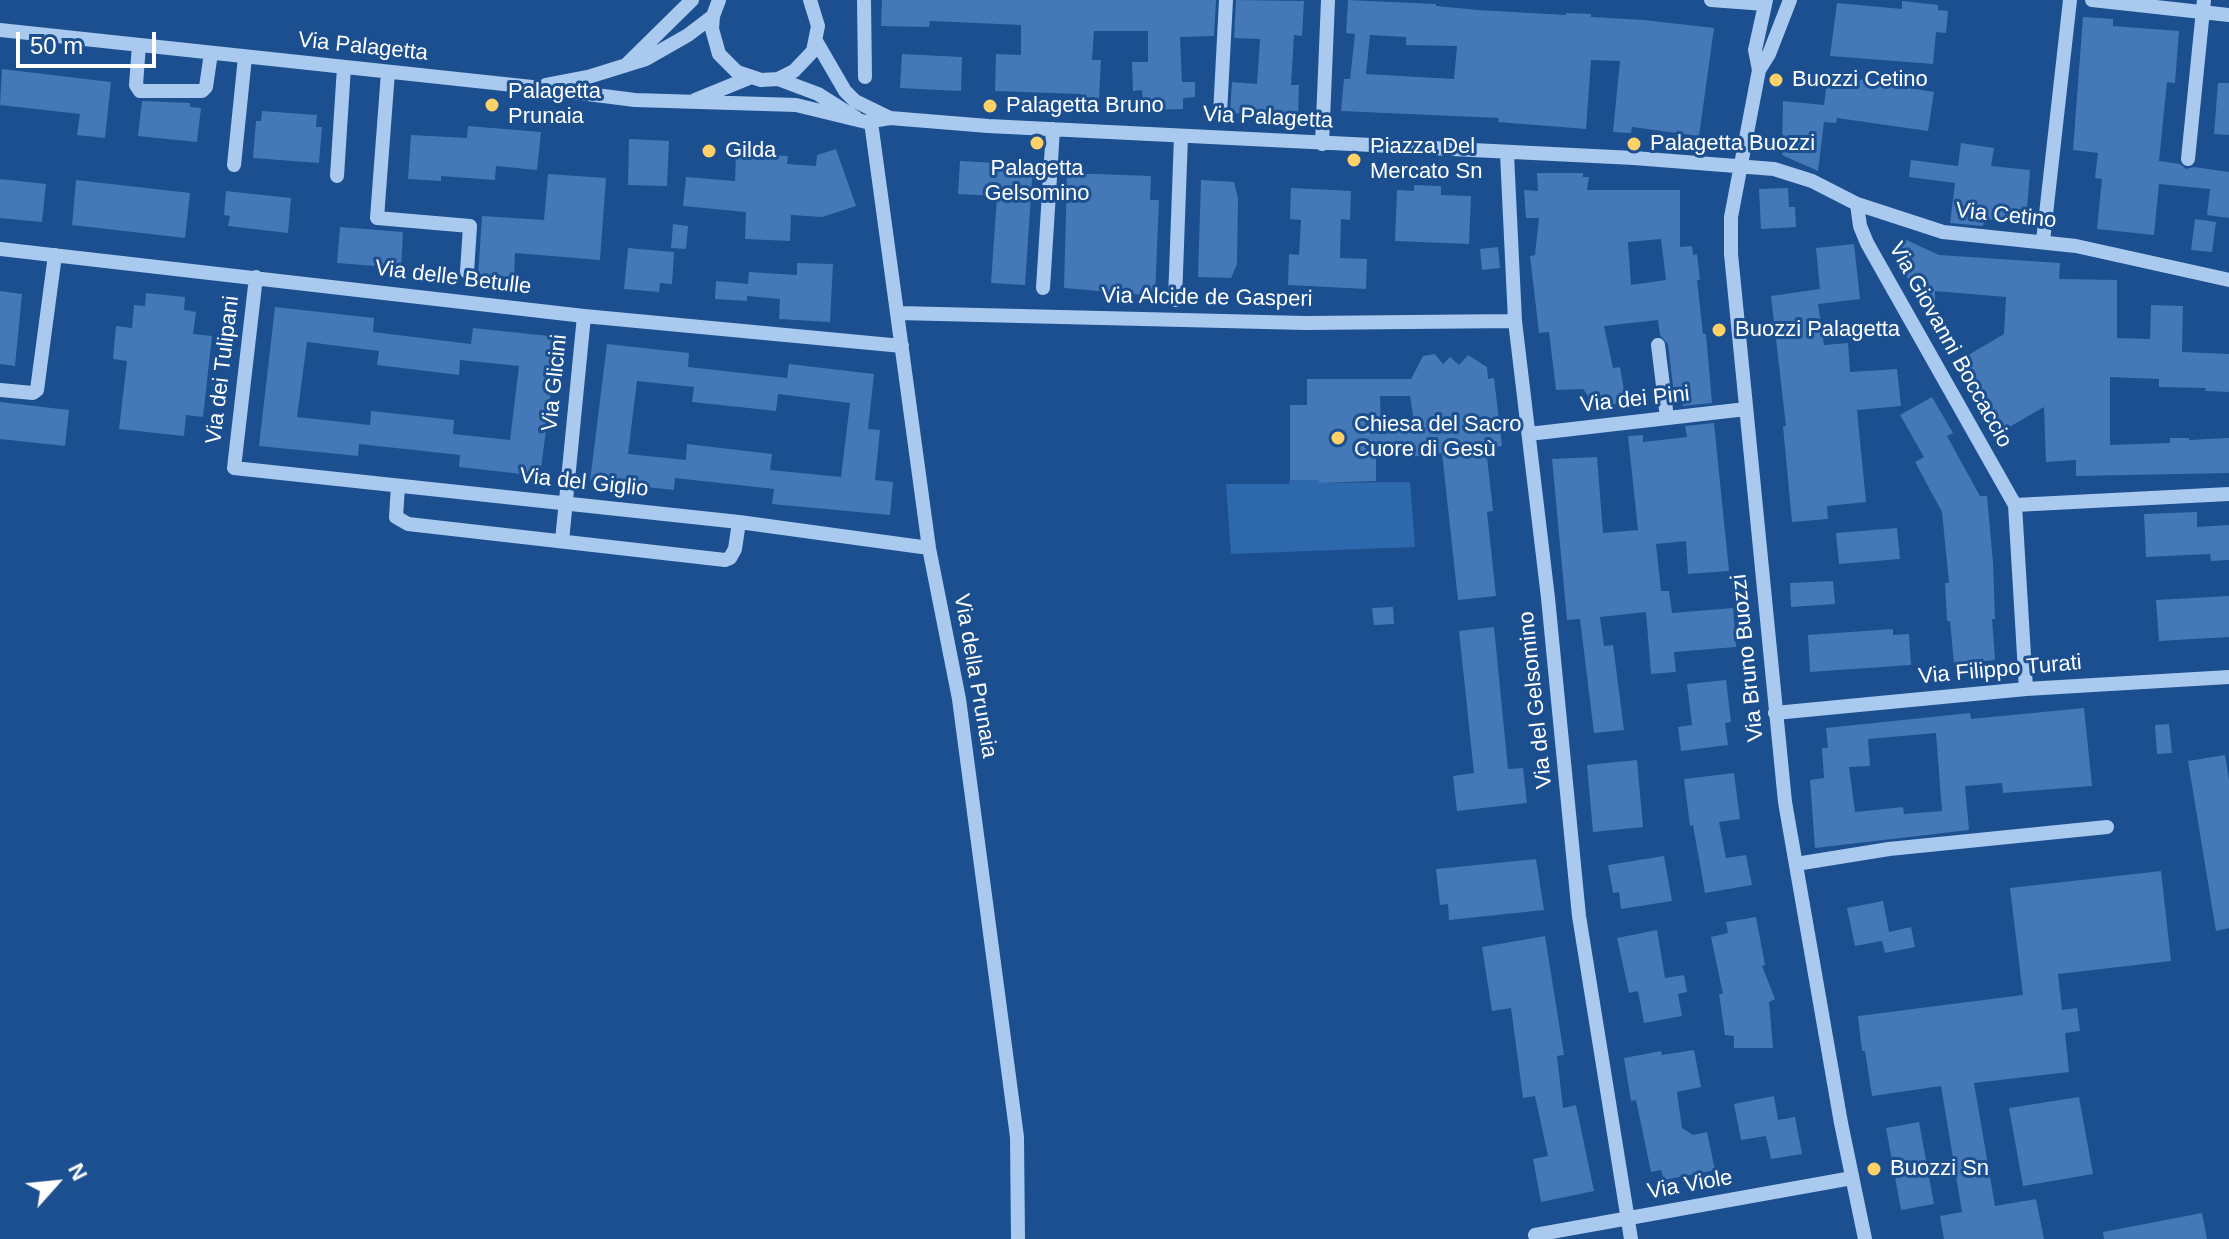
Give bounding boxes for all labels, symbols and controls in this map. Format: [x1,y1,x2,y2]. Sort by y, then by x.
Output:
scale bar [20,16,160,66]
street label: Via Palagetta [297,27,429,67]
text: 50 m [30,32,83,59]
place label: Buozzi Cetino [1792,67,1928,93]
marker: Buozzi Cetino [1767,71,1785,89]
place label: Palagetta Prunaia [508,79,601,130]
place label: Palagetta Bruno [1006,93,1164,119]
marker: Palagetta Prunaia [483,96,501,114]
marker: Palagetta Bruno [981,97,999,115]
street label: Via Palagetta [1202,101,1334,135]
place label: Palagetta Buozzi [1650,131,1815,157]
marker: Palagetta Gelsomino [1028,134,1046,152]
place label: Piazza Del Mercato Sn [1370,134,1482,186]
marker: Palagetta Buozzi [1625,135,1643,153]
place label: Gilda [725,138,776,164]
marker: Gilda [700,142,718,160]
marker: Piazza Del Mercato Sn [1345,151,1363,169]
place label: Palagetta Gelsomino [984,156,1090,208]
street label: Via Cetino [1954,198,2058,234]
street label: Via Giovanni Boccaccio [1883,238,2017,452]
street label: Via delle Betulle [373,255,533,301]
street label: Via Alcide de Gasperi [1101,283,1313,313]
street label: Via dei Tulipani [201,294,245,446]
place label: Buozzi Palagetta [1735,317,1900,343]
marker: Buozzi Palagetta [1710,321,1728,339]
street label: Via Glicini [537,333,573,433]
street label: Via dei Pini [1579,381,1691,419]
place label: Chiesa del Sacro Cuore di Gesù [1354,412,1522,464]
marker: Chiesa del Sacro Cuore di Gesù [1329,429,1347,447]
street label: Via del Giglio [518,463,650,503]
street label: Via Bruno Buozzi [1726,573,1770,743]
street label: Via della Prunaia [948,592,1002,760]
street label: Via del Gelsomino [1514,610,1558,790]
street label: Via Filippo Turati [1917,650,2083,690]
north arrow [16,1143,96,1223]
place label: Buozzi Sn [1890,1156,1989,1182]
text: N [63,1159,93,1185]
marker: Buozzi Sn [1865,1160,1883,1178]
street label: Via Viole [1645,1165,1735,1205]

